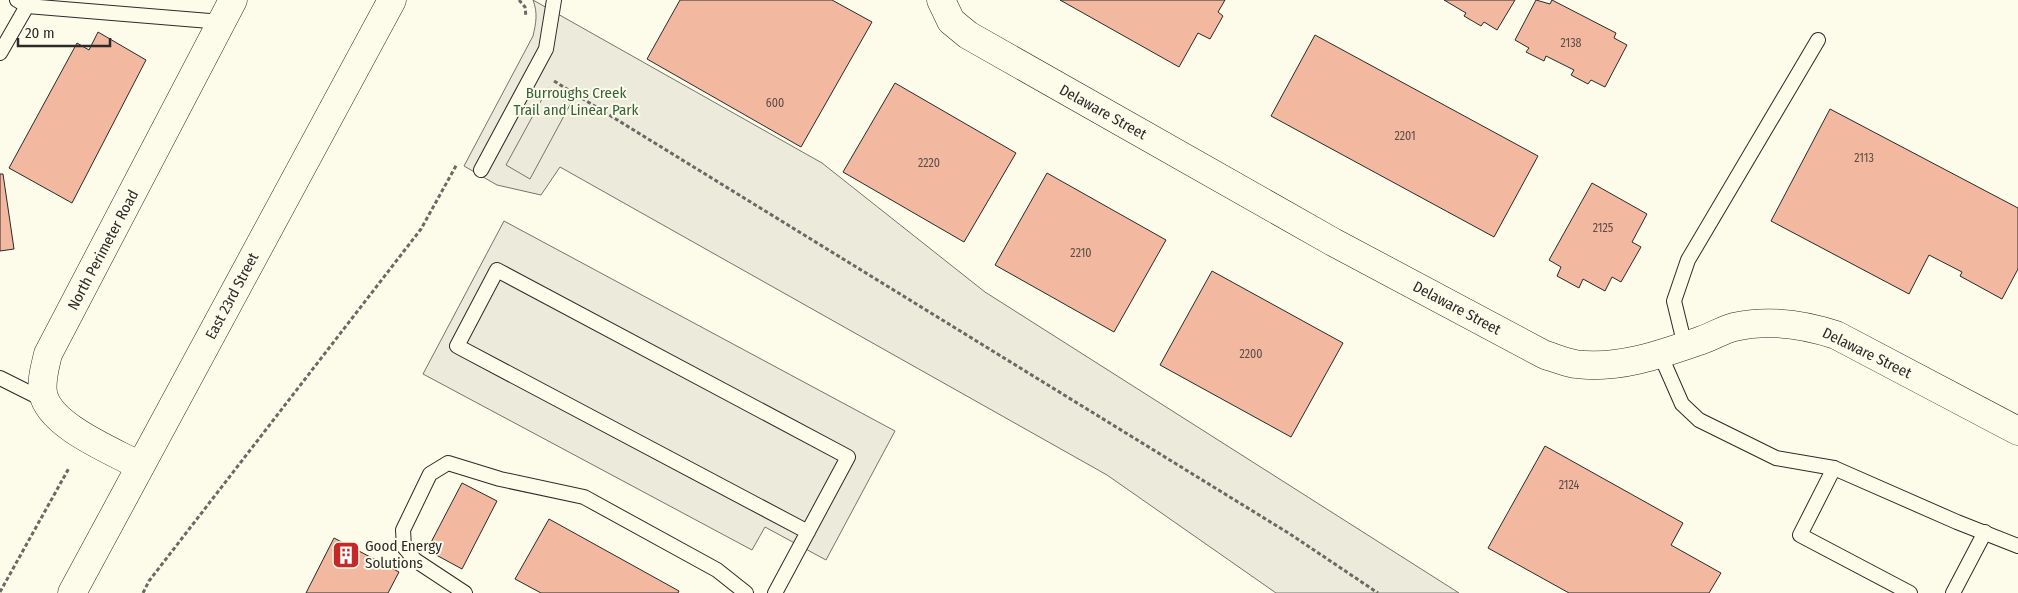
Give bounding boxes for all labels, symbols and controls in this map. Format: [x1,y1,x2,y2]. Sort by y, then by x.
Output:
scale bar [18,15,110,47]
text: 20 m [25,24,55,42]
house number: 2138 [1560,36,1582,50]
street label: Delaware Street [1056,81,1150,143]
park label: Burroughs Creek Trail and Linear Park [513,84,639,119]
house number: 600 [766,96,784,110]
house number: 2201 [1394,129,1416,143]
house number: 2113 [1854,151,1874,165]
house number: 2220 [918,156,940,170]
street label: North Perimeter Road [64,187,142,313]
house number: 2125 [1593,221,1614,235]
house number: 2210 [1070,246,1092,260]
street label: East 23rd Street [202,250,262,342]
street label: Delaware Street [1410,277,1504,339]
street label: Delaware Street [1820,324,1915,382]
house number: 2200 [1239,347,1263,361]
house number: 2124 [1559,478,1579,492]
place label: Good Energy Solutions [365,537,442,572]
building icon: Good Energy Solutions [331,540,361,570]

